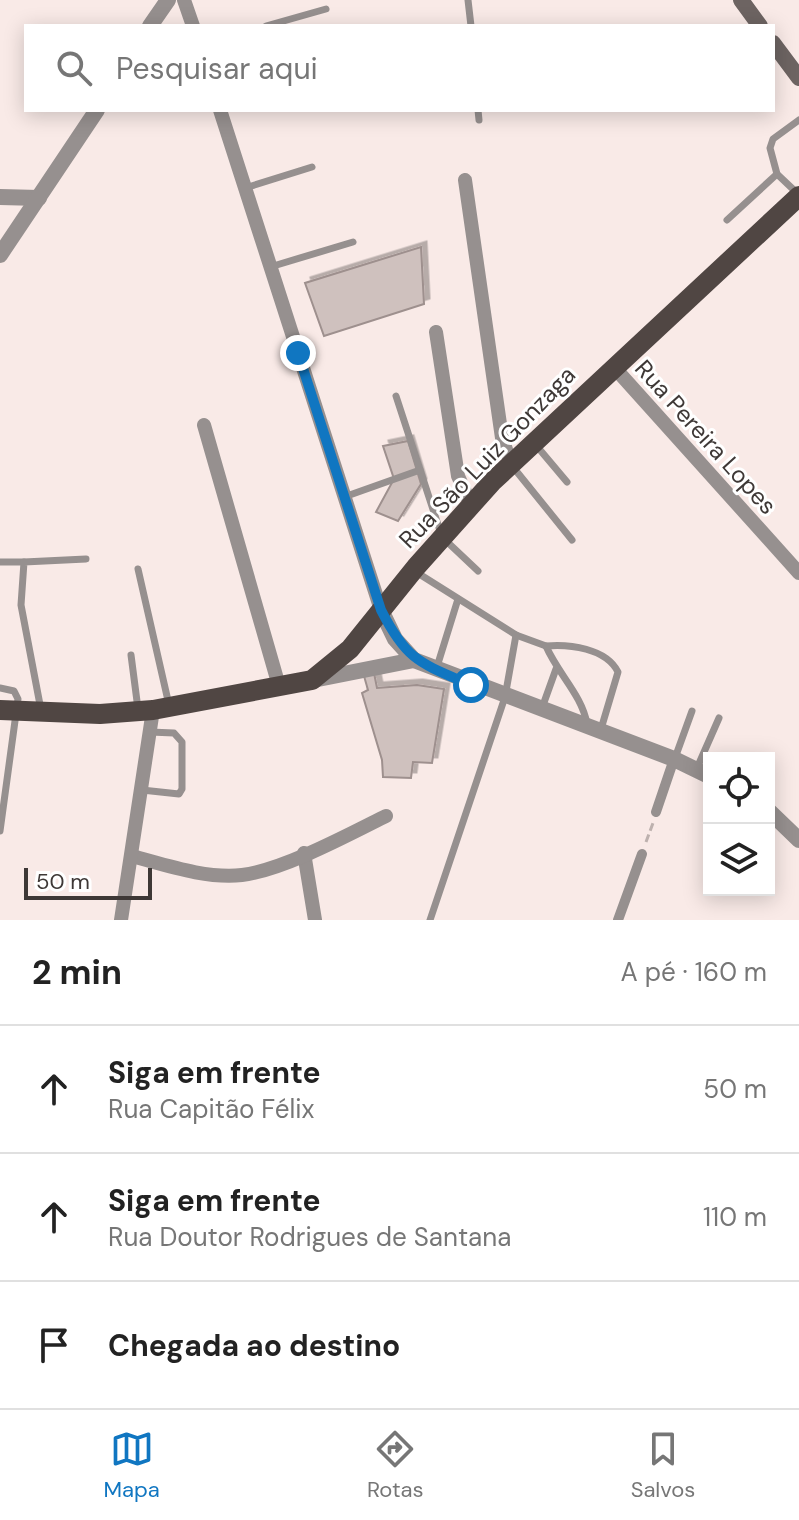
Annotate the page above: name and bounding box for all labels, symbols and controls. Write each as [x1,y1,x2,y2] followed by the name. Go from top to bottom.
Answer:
[24,24,775,112] search box
[52,46,96,90] icon: search
[116,49,318,88] text: Pesquisar aqui
[280,335,316,371] route end
[628,353,784,521] street label: Rua Pereira Lopes
[392,359,582,555] street label: Rua São Luiz Gonzaga
[453,667,489,703] route start
[703,752,775,896] map controls
[703,752,775,824] button: locate
[703,824,775,896] button: layers
[24,864,152,900] scale bar
[36,867,90,896] text: 50 m
[32,950,122,995] text: 2 min
[620,955,767,989] text: A pé · 160 m
[108,1053,321,1092] text: Siga em frente
[32,1067,76,1111] icon: ahead
[703,1072,767,1106] text: 50 m
[108,1092,314,1126] text: Rua Capitão Félix
[108,1181,321,1220] text: Siga em frente
[32,1195,76,1239] icon: ahead
[703,1200,767,1234] text: 110 m
[108,1220,511,1254] text: Rua Doutor Rodrigues de Santana
[32,1323,76,1367] icon: arrive
[108,1326,400,1365] text: Chegada ao destino
[104,1427,160,1504] tab: Mapa
[367,1427,424,1504] tab: Rotas
[631,1427,695,1504] tab: Salvos

